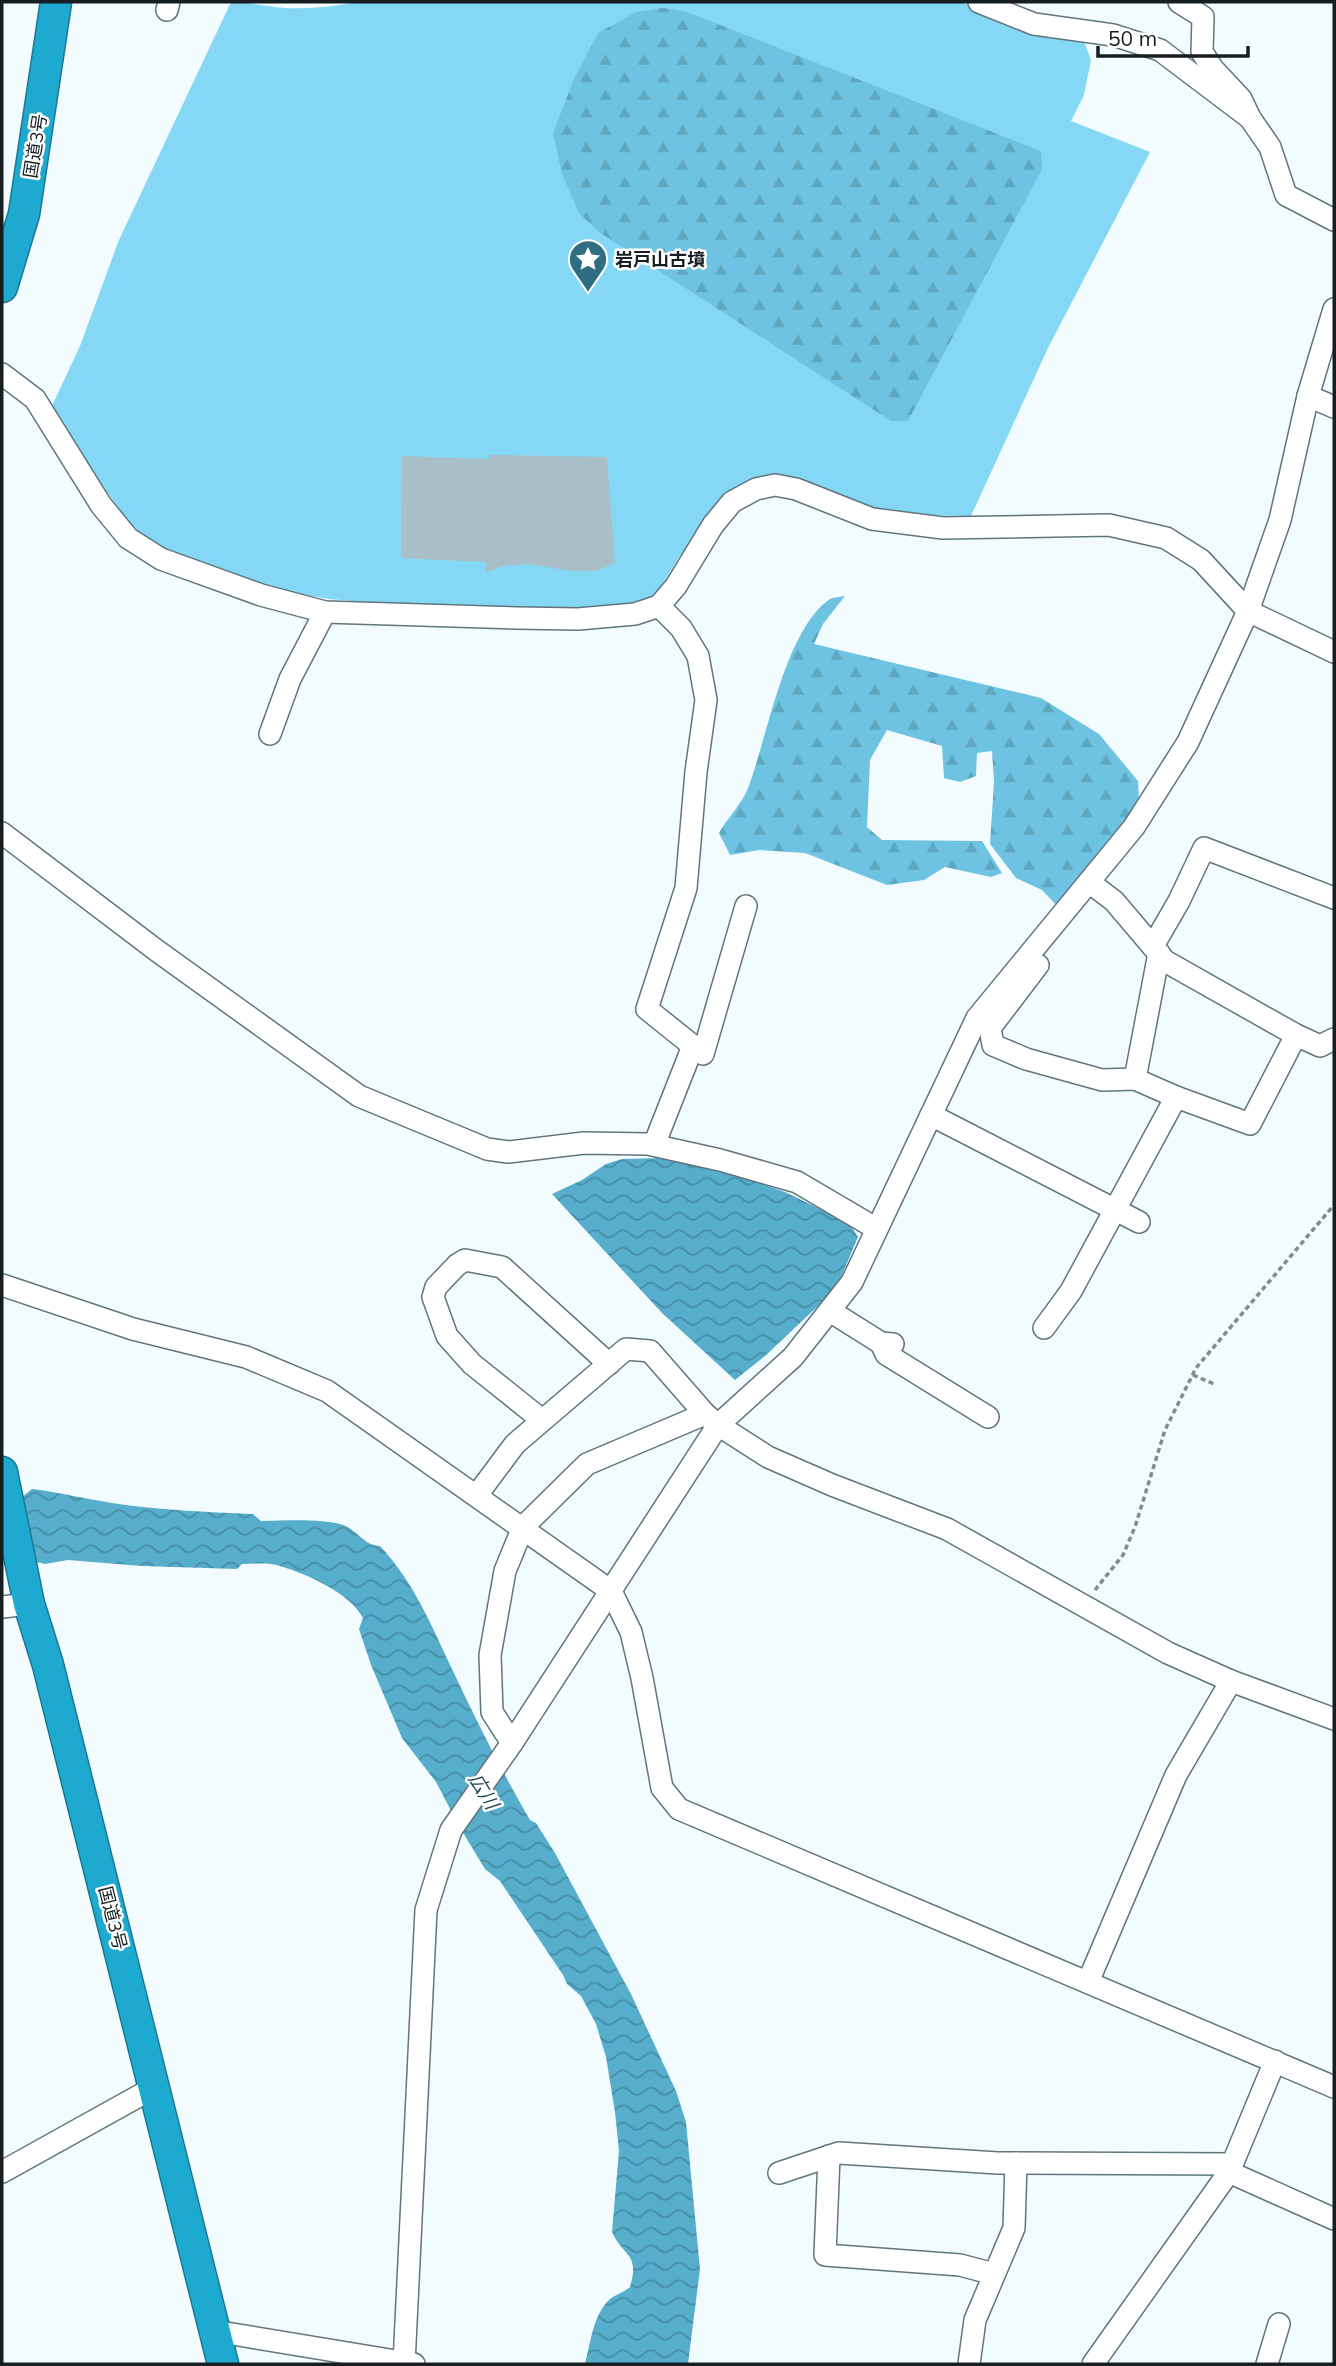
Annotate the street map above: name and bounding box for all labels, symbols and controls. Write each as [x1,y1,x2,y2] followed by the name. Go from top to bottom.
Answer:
[1098,14,1248,58] scale bar
[1108,25,1157,51] text: 50 m
[19,112,51,180] street label: 国道3号
[567,238,609,293] place icon: 岩戸山古墳
[615,248,705,271] place label: 岩戸山古墳
[464,1769,505,1815] water label: 広川
[94,1884,132,1952] street label: 国道3号

